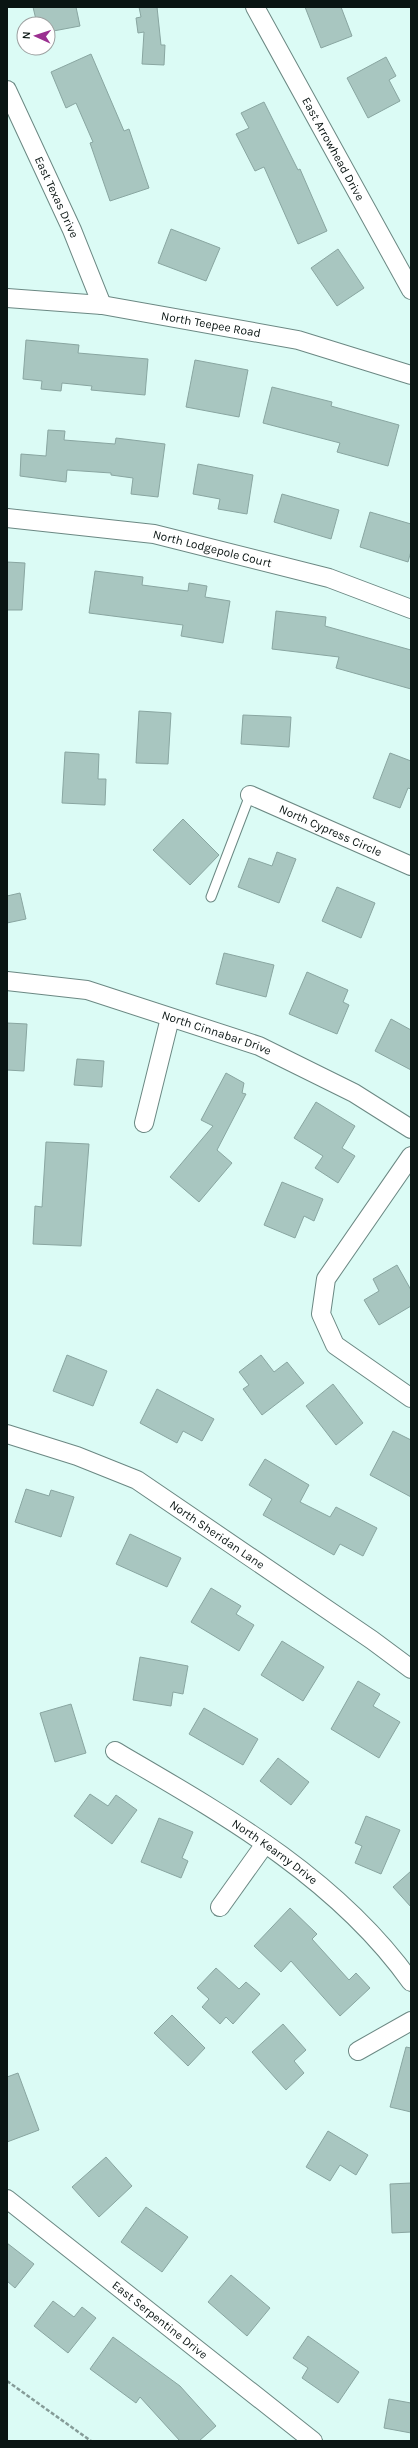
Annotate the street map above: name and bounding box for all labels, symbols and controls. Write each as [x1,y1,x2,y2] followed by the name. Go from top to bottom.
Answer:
[16,16,56,56] north arrow
[20,31,33,40] text: N
[299,95,367,203] street label: East Arrowhead Drive
[32,154,81,240] street label: East Texas Drive
[160,309,262,340] street label: North Teepee Road
[151,527,274,570] street label: North Lodgepole Court
[277,802,384,859] street label: North Cypress Circle
[160,1008,274,1058] street label: North Cinnabar Drive
[167,1497,267,1572] street label: North Sheridan Lane
[229,1816,320,1887] street label: North Kearny Drive
[109,2278,210,2362] street label: East Serpentine Drive

